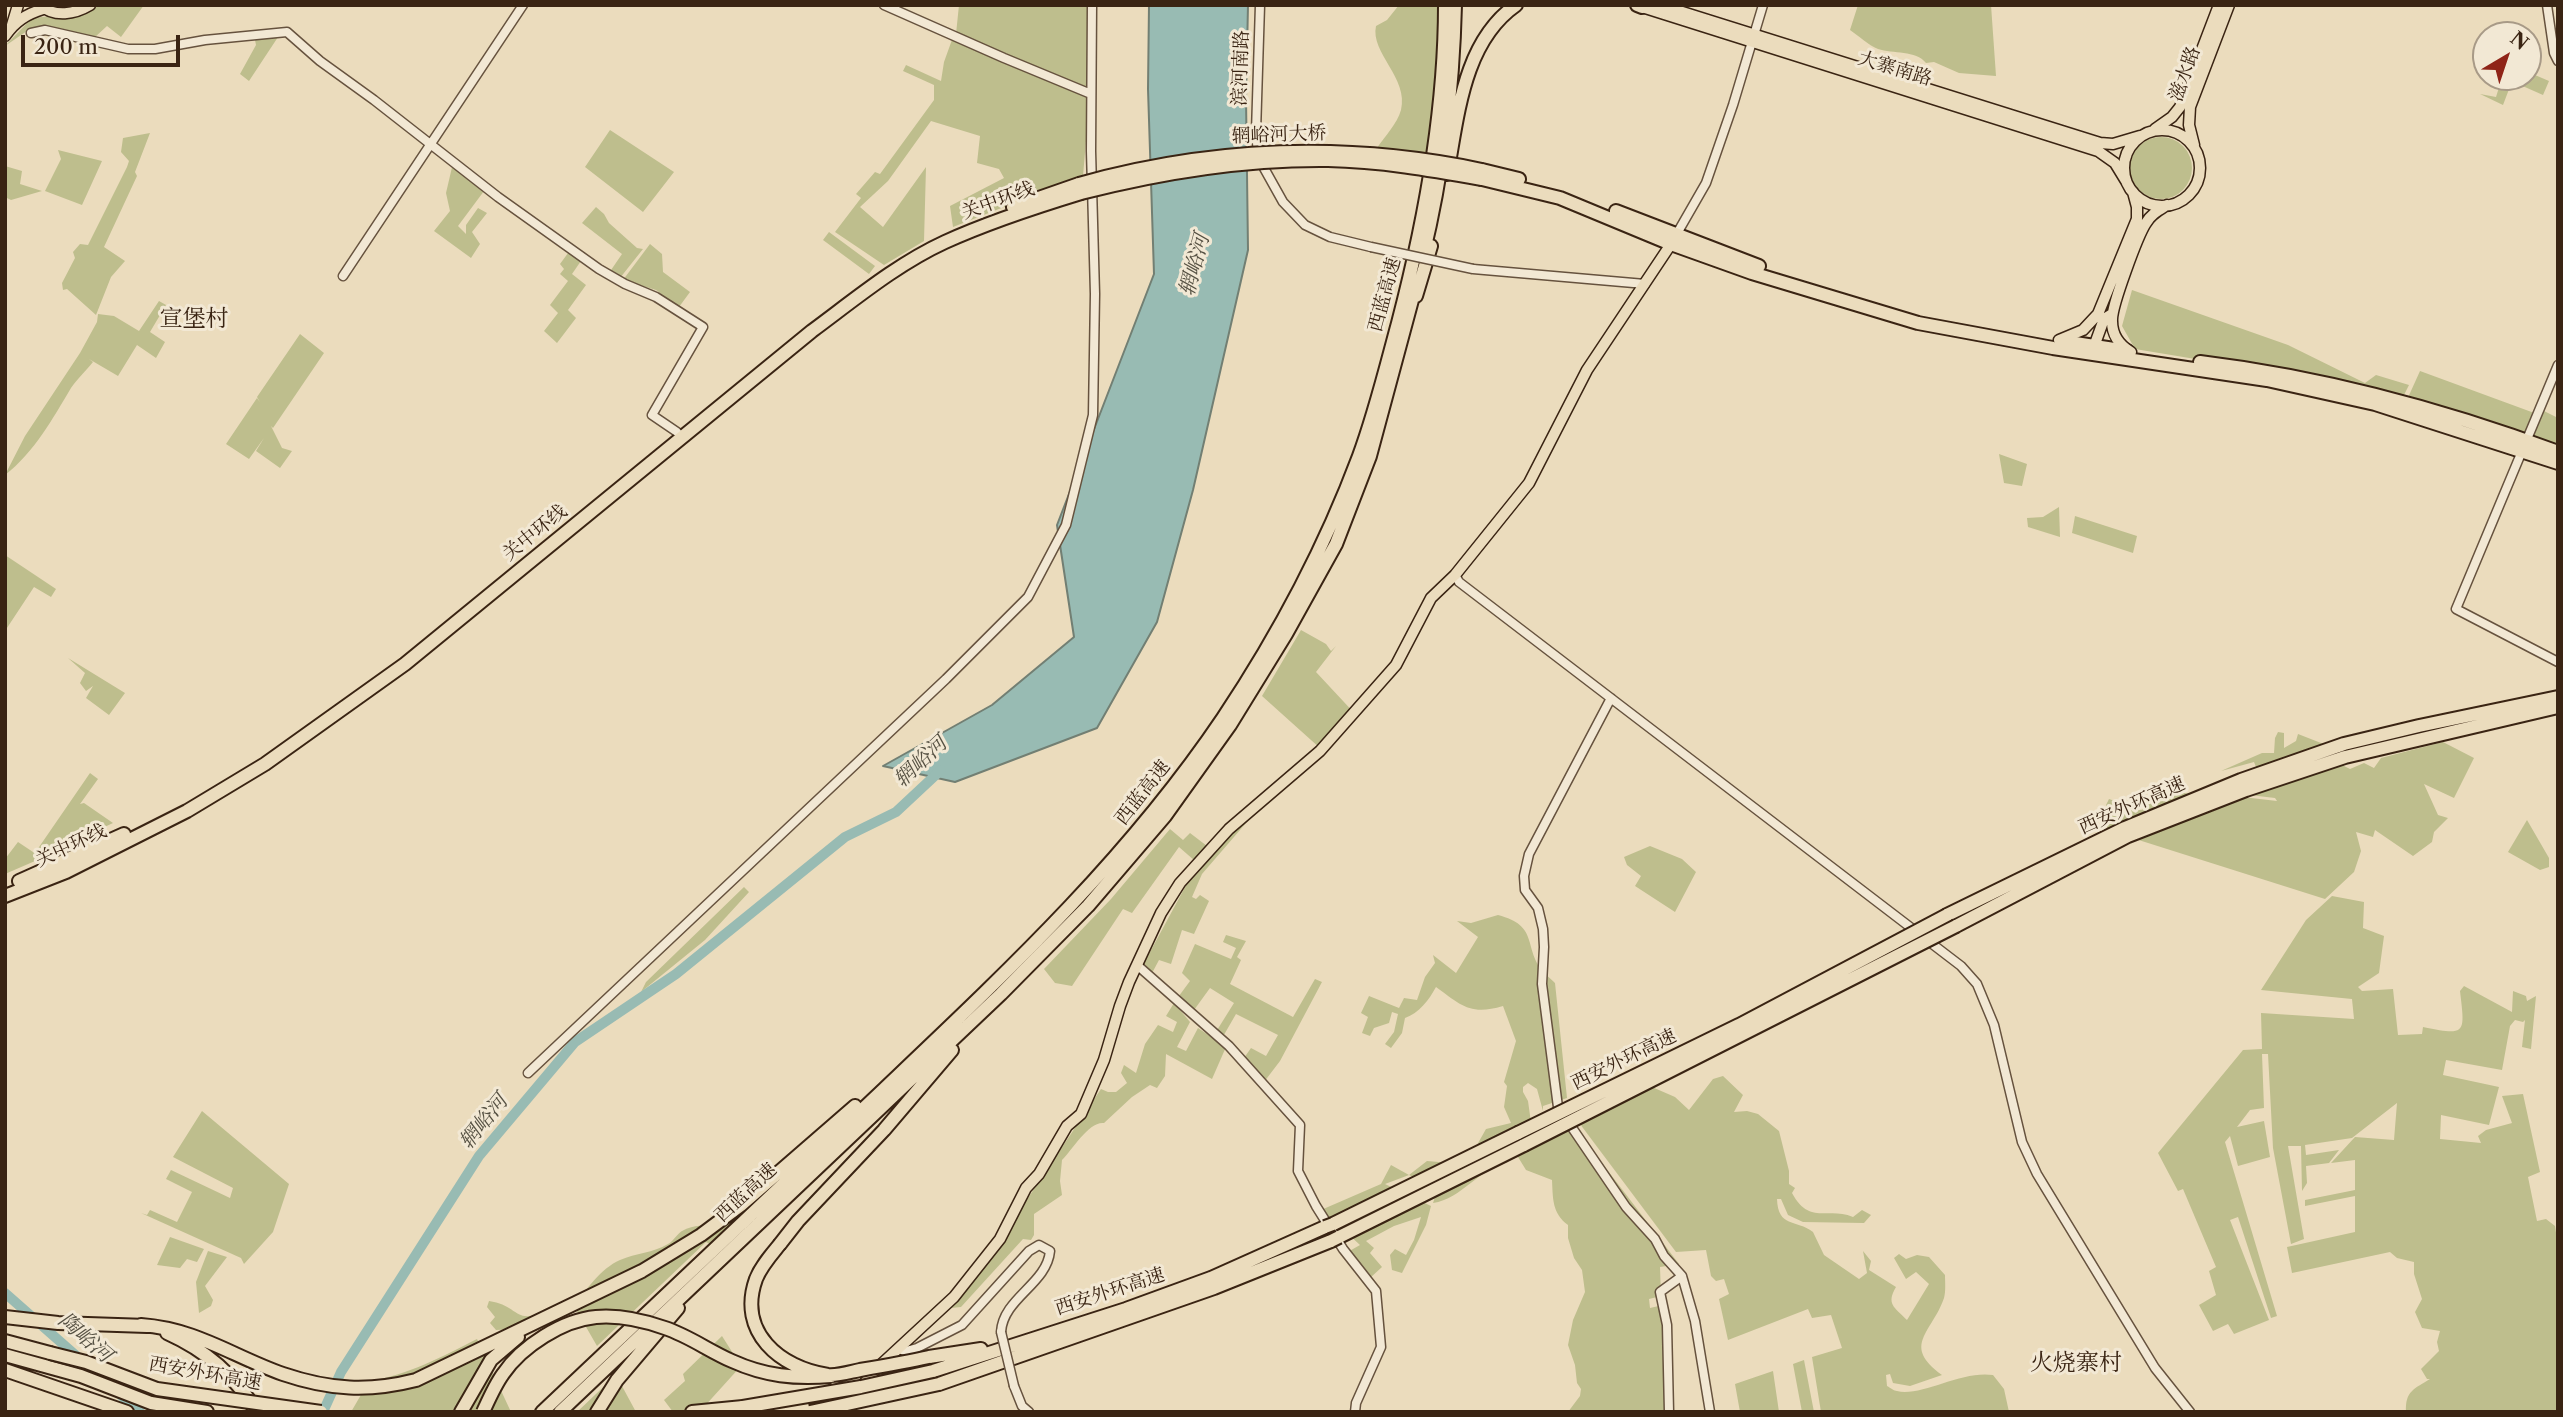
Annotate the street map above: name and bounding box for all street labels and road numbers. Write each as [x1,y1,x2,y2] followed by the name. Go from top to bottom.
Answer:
[1228,30,1254,106] street label: 滨河南路
[2165,43,2205,105] street label: 滋水路
[1855,47,1935,91] street label: 大寨南路
[1231,122,1327,148] street label: 辋峪河大桥
[958,177,1038,225] street label: 关中环线
[1364,255,1406,335] street label: 西蓝高速
[498,500,572,566] street label: 关中环线
[1111,756,1175,830] street label: 西蓝高速
[2075,772,2189,840] street label: 西安外环高速
[32,820,110,872] street label: 关中环线
[1568,1025,1680,1095] street label: 西安外环高速
[710,1159,782,1227] street label: 西蓝高速
[1052,1264,1168,1320] street label: 西安外环高速
[147,1353,263,1395] street label: 西安外环高速

